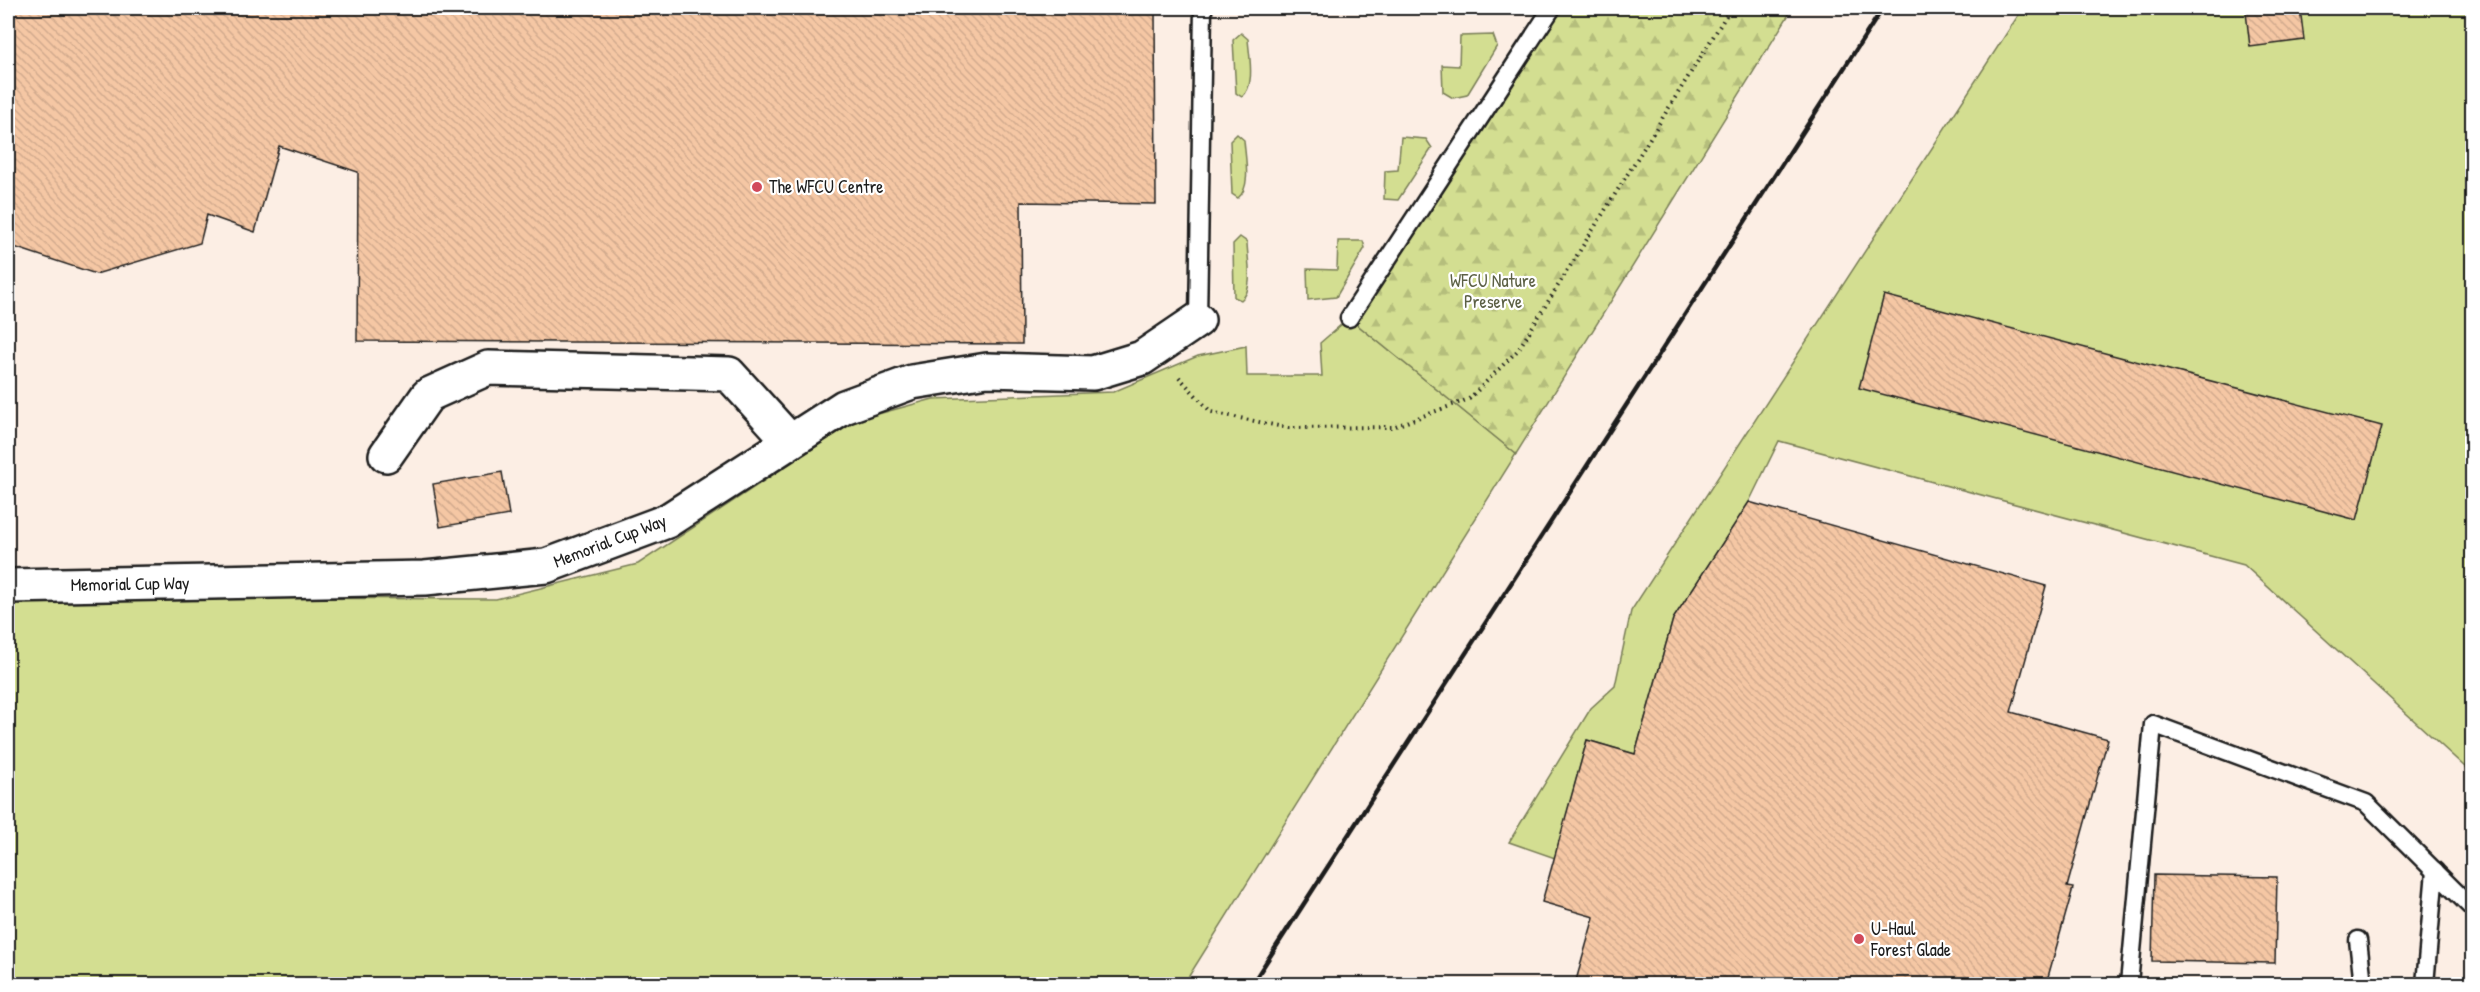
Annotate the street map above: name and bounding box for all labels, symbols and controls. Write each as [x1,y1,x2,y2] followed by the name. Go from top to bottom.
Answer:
[769,174,883,199] place label: The WFCU Centre
[750,180,764,194] marker: The WFCU Centre
[1450,268,1536,314] park label: WFCU Nature Preserve
[550,507,670,574] street label: Memorial Cup Way
[70,570,190,597] street label: Memorial Cup Way
[1870,916,1951,962] place label: U-Haul Forest Glade
[1852,932,1866,946] marker: U-Haul Forest Glade

